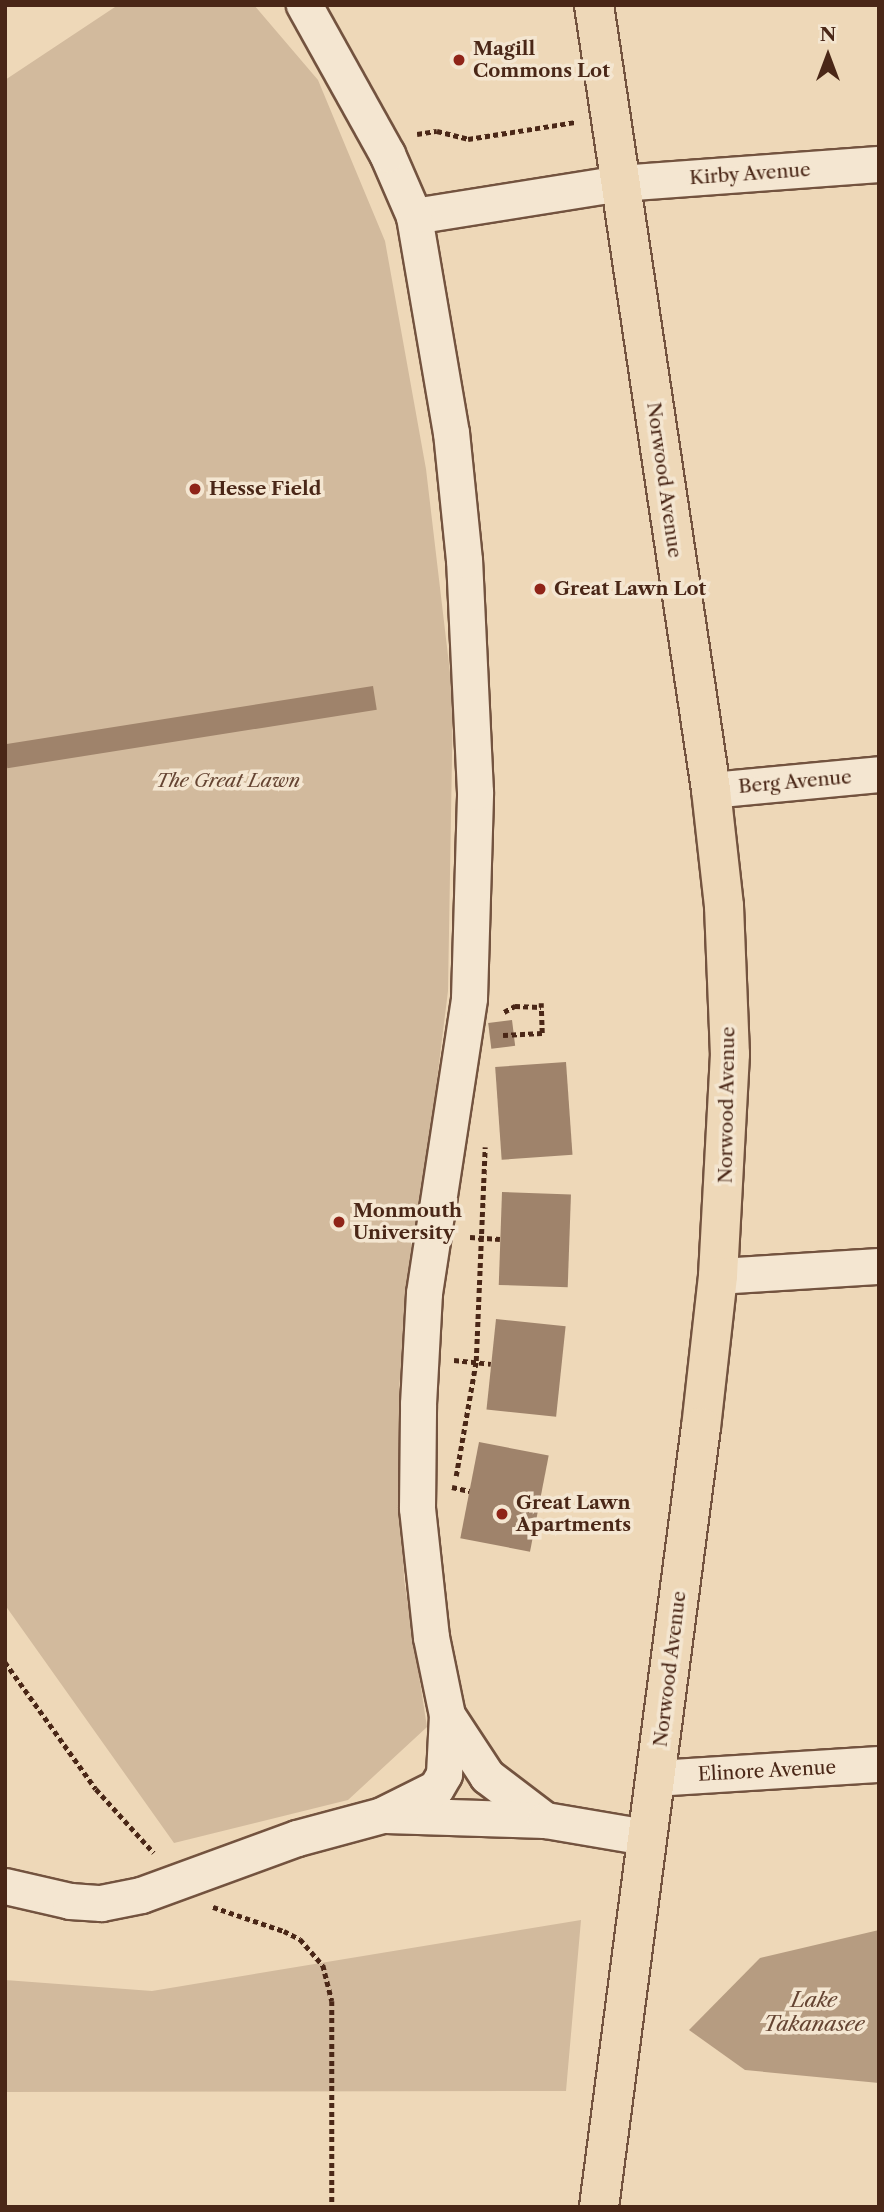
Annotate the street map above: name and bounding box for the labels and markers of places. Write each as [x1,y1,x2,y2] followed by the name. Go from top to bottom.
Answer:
[473,38,610,82] place label: Magill Commons Lot
[451,52,467,68] marker: Magill Commons Lot
[209,478,321,500] place label: Hesse Field
[187,481,203,497] marker: Hesse Field
[554,578,706,600] place label: Great Lawn Lot
[532,581,548,597] marker: Great Lawn Lot
[353,1200,462,1244] place label: Monmouth University
[331,1214,347,1230] marker: Monmouth University
[516,1492,631,1536] place label: Great Lawn Apartments
[494,1506,510,1522] marker: Great Lawn Apartments

